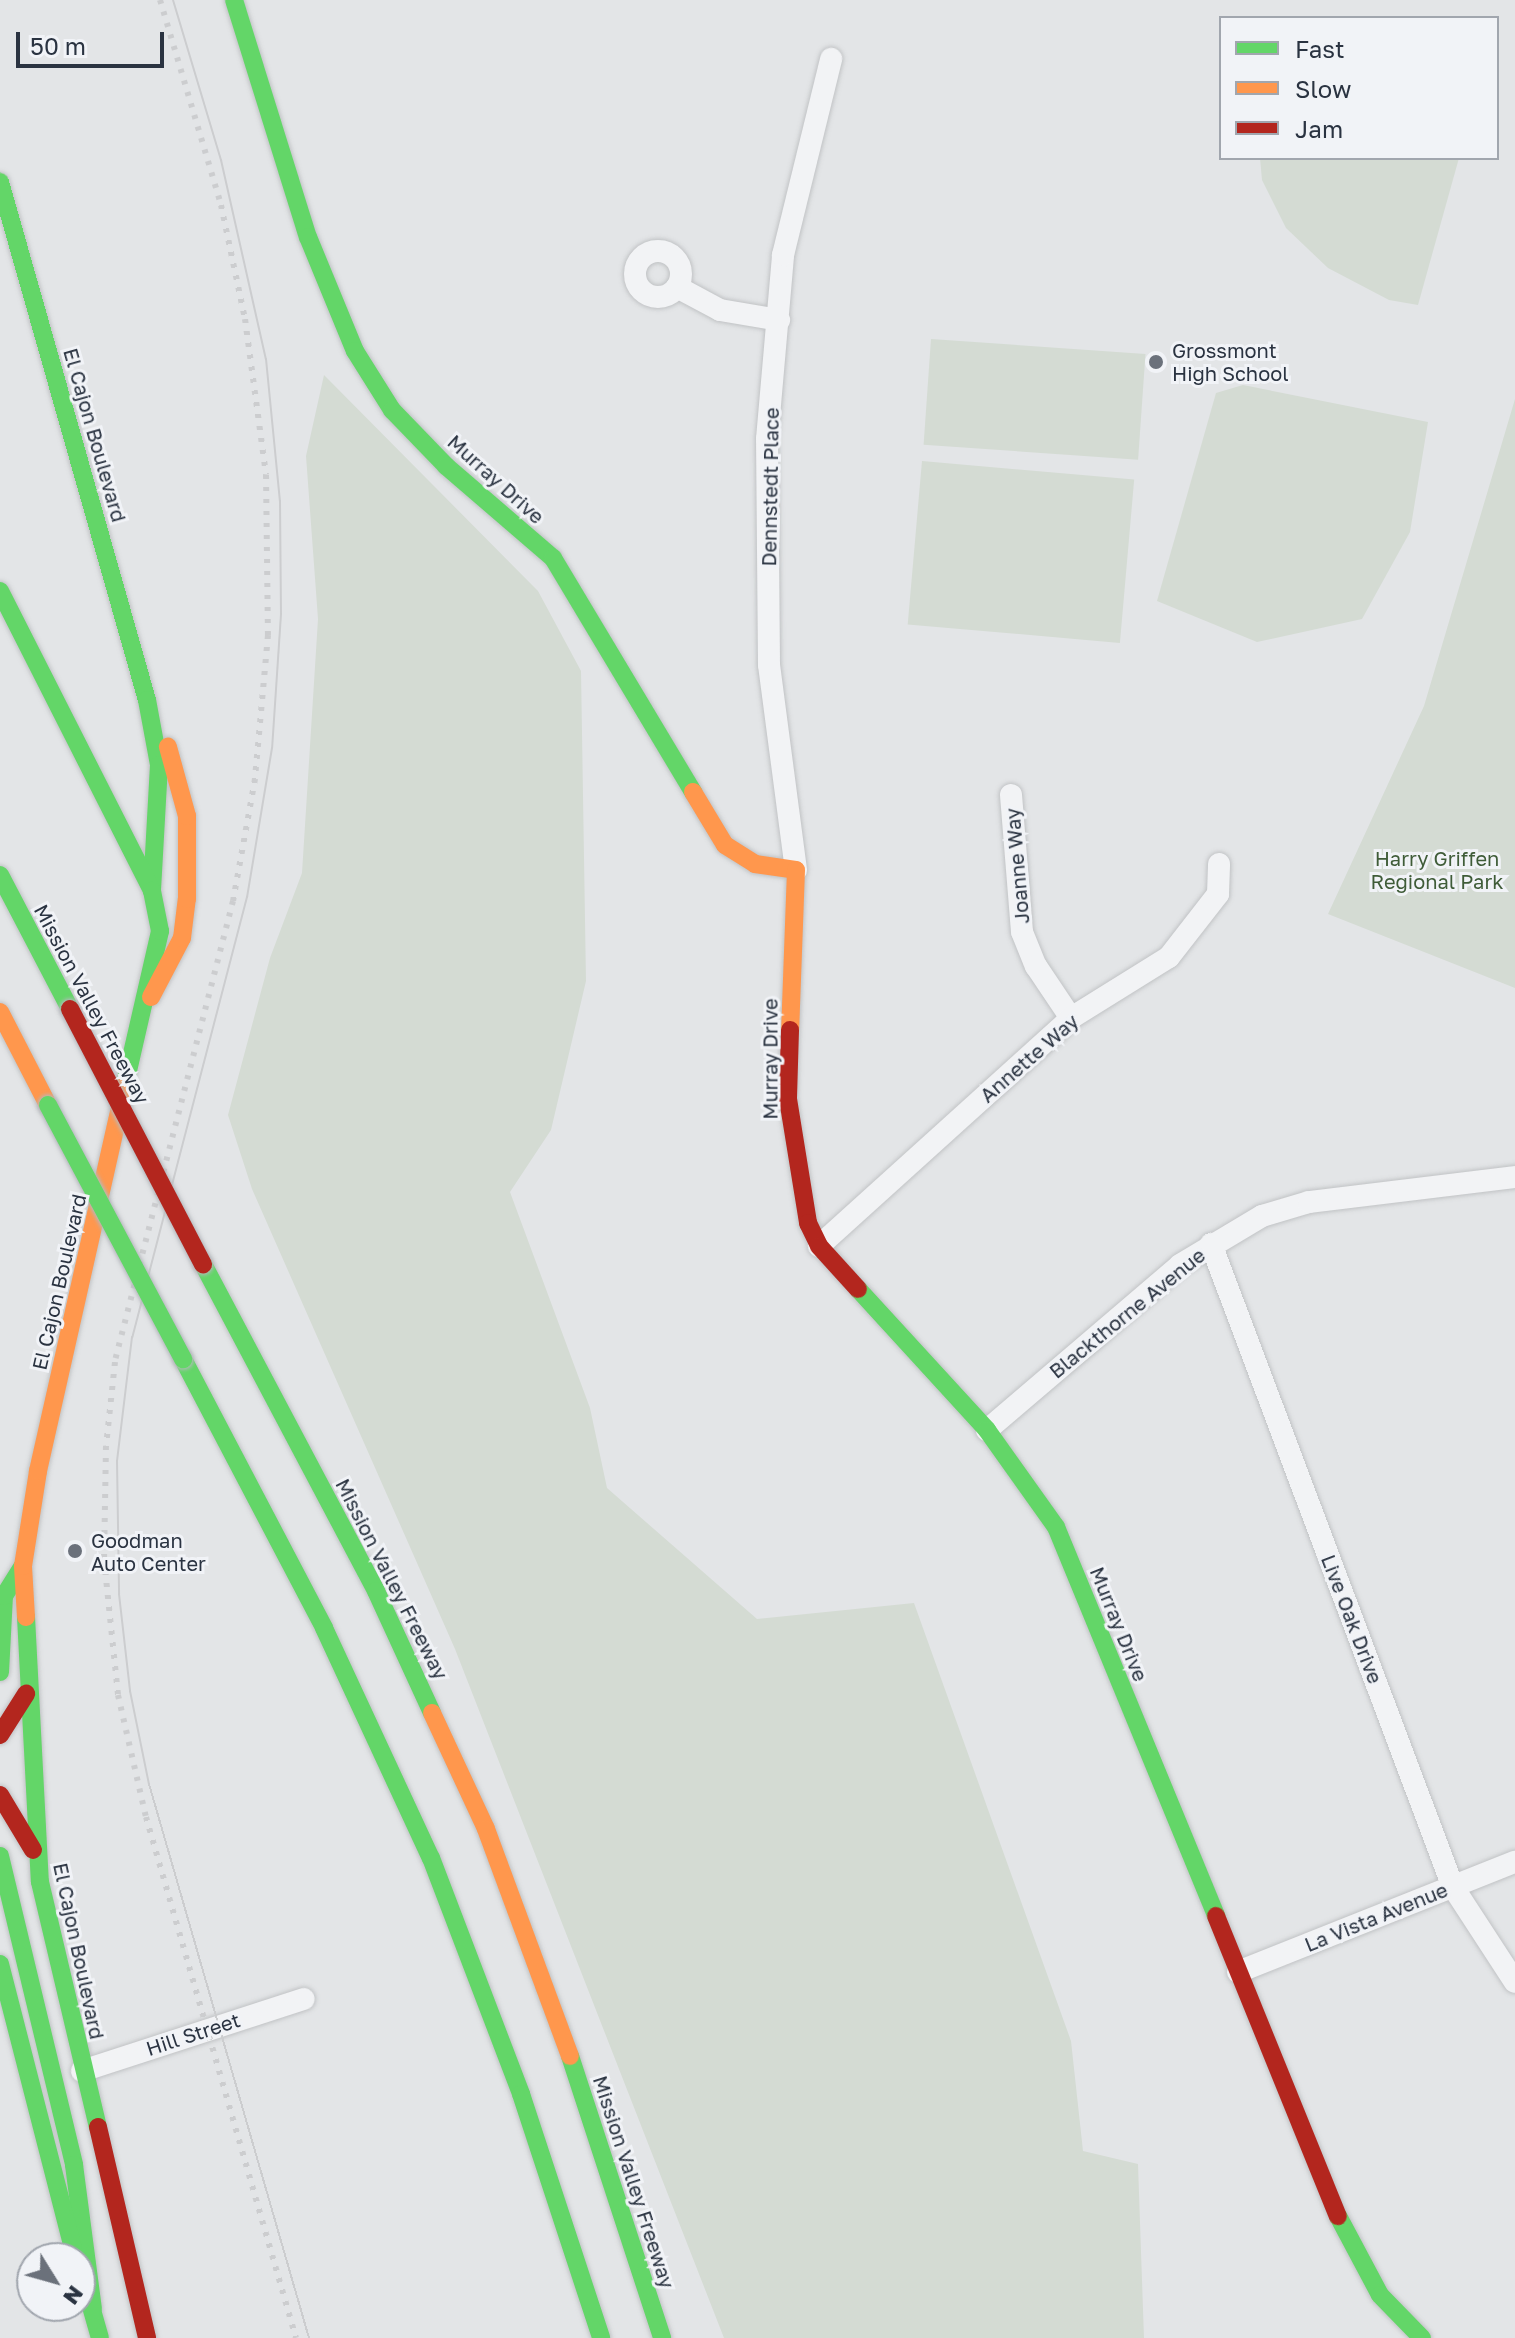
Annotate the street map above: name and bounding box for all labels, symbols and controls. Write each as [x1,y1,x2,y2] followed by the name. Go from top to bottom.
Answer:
[20,16,168,66] scale bar
[1219,16,1499,160] legend
[30,31,86,60] text: 50 m
[1295,34,1345,63] text: Fast
[1295,74,1351,103] text: Slow
[1295,114,1343,143] text: Jam
[1172,338,1289,385] place label: Grossmont High School
[59,345,131,525] street label: El Cajon Boulevard
[1147,353,1165,371] marker: Grossmont High School
[757,407,783,567] street label: Dennstedt Place
[443,429,549,529] street label: Murray Drive
[1000,807,1034,925] street label: Joanne Way
[1371,846,1503,893] park label: Harry Griffen Regional Park
[29,900,155,1108] street label: Mission Valley Freeway
[758,998,782,1120] street label: Murray Drive
[975,1009,1083,1107] street label: Annette Way
[27,1192,91,1372] street label: El Cajon Boulevard
[1044,1243,1210,1383] street label: Blackthorne Avenue
[331,1475,453,1683] street label: Mission Valley Freeway
[91,1528,206,1575] place label: Goodman Auto Center
[66,1542,84,1560] marker: Goodman Auto Center
[1316,1551,1388,1687] street label: Live Oak Drive
[1085,1563,1153,1685] street label: Murray Drive
[49,1861,109,2041] street label: El Cajon Boulevard
[1301,1877,1451,1957] street label: La Vista Avenue
[143,2008,243,2060] street label: Hill Street
[588,2073,680,2291] street label: Mission Valley Freeway
[16,2242,96,2322] north arrow
[58,2281,90,2310] text: N

